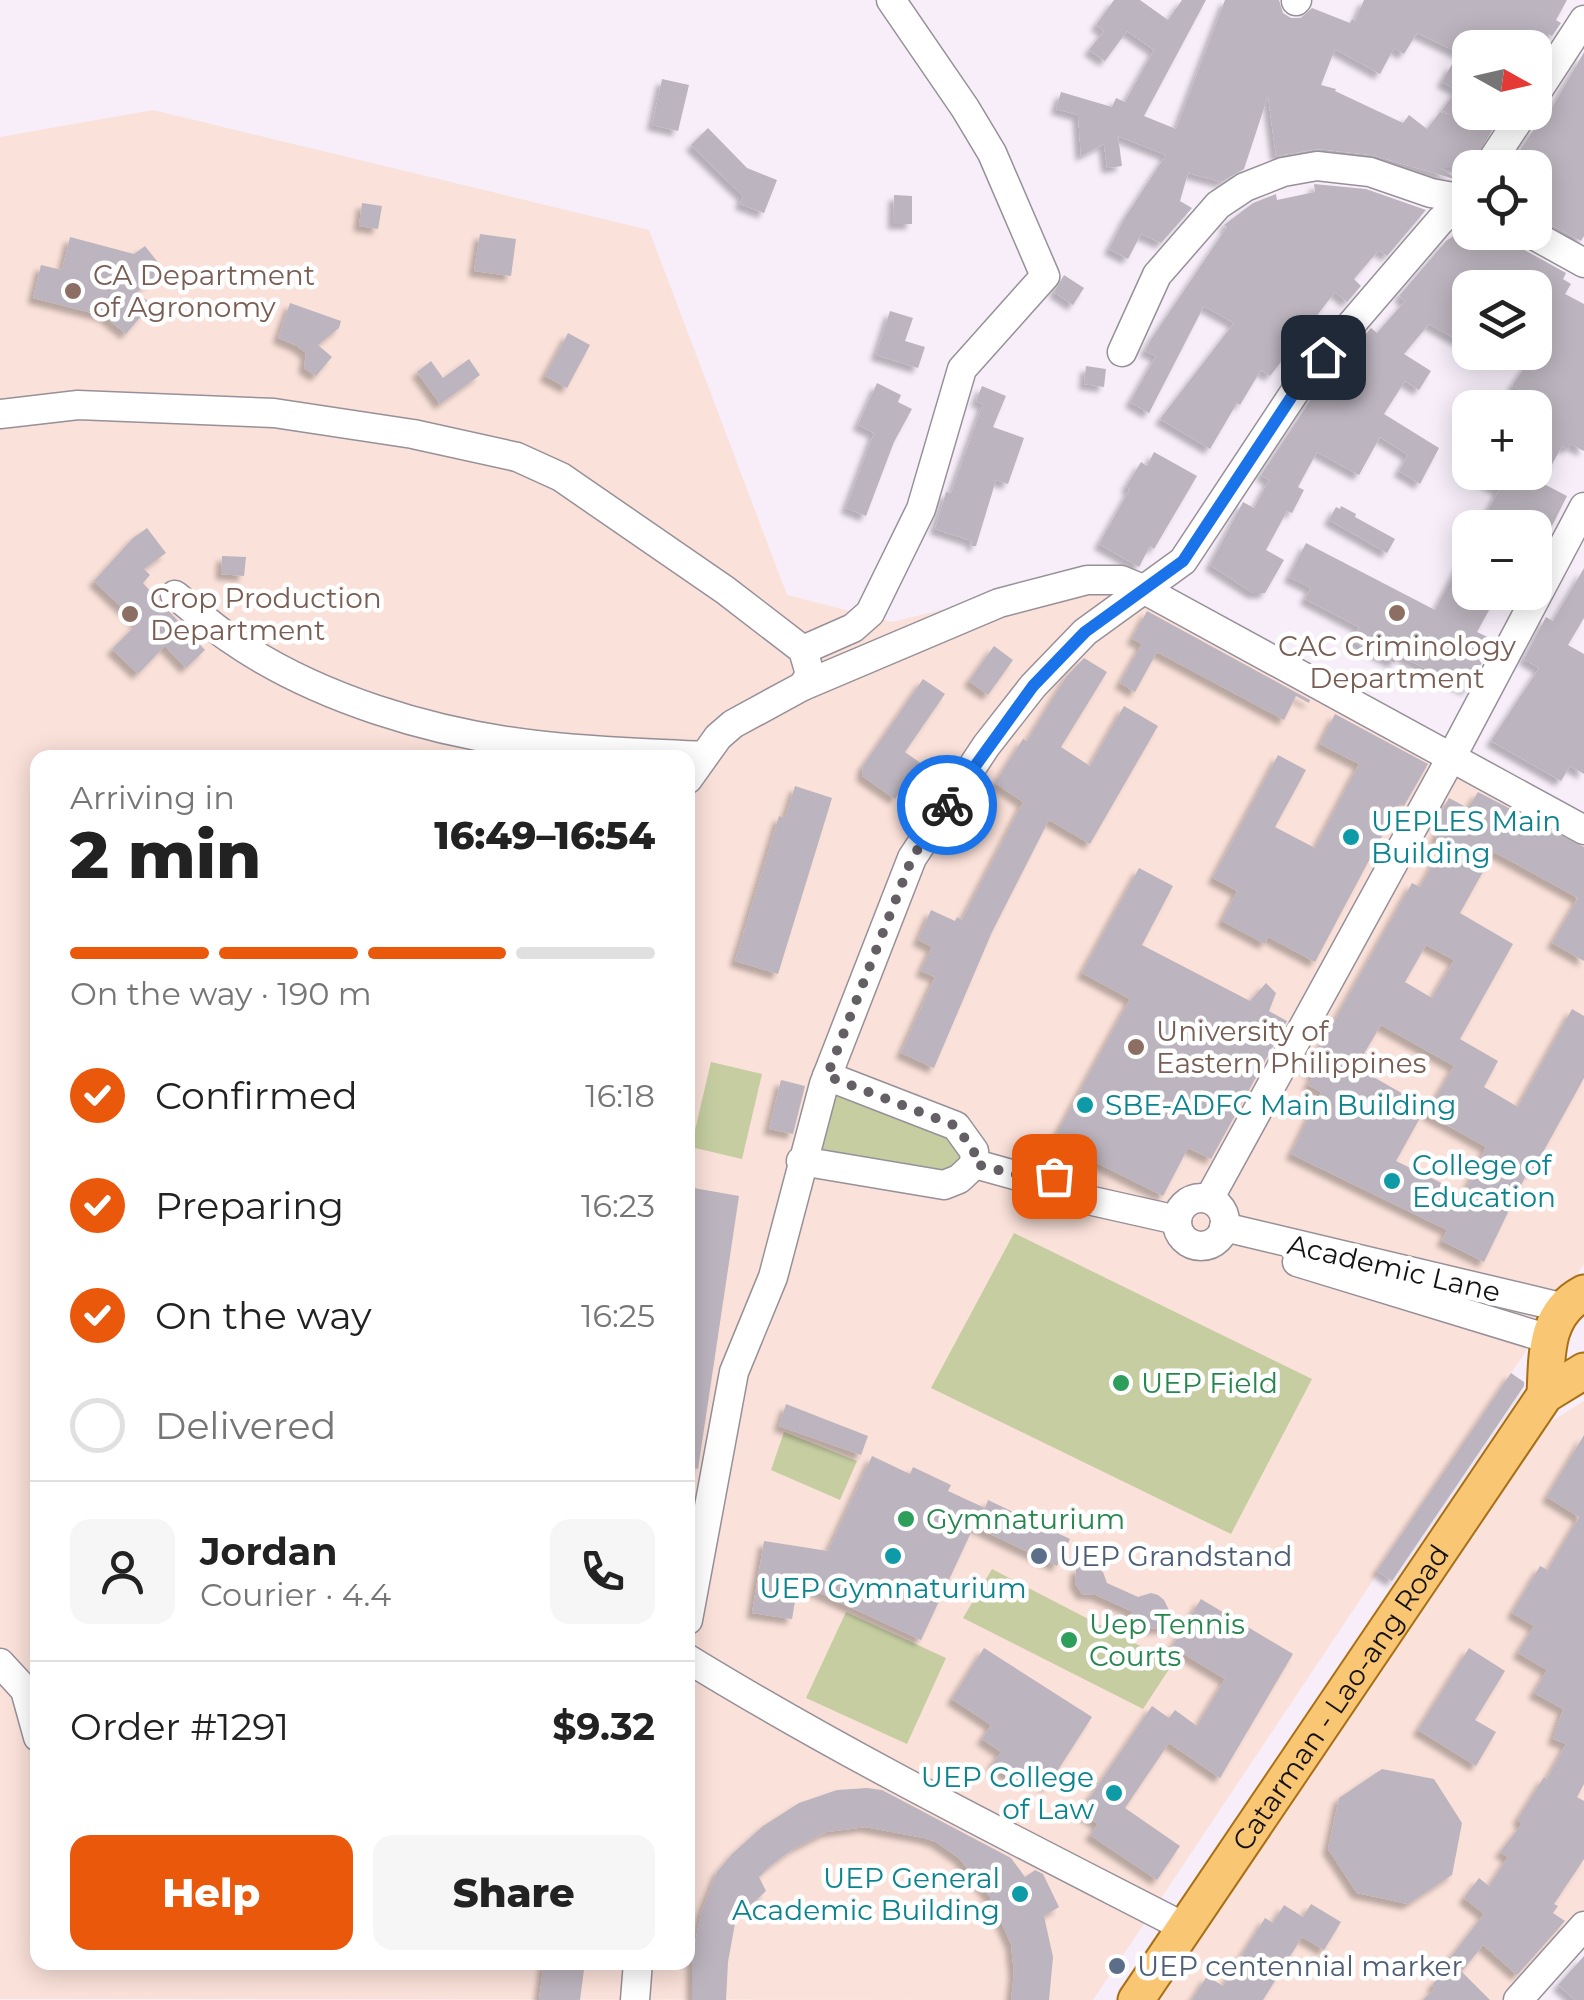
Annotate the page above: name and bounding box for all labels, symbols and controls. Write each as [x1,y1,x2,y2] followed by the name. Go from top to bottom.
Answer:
[1452,30,1552,130] north arrow
[1452,30,1552,610] map controls
[1452,150,1552,250] button: locate
[93,258,315,324] place label: CA Department of Agronomy
[1452,270,1552,370] button: layers
[62,280,84,302] marker: CA Department of Agronomy
[1281,315,1366,400] pin
[1296,330,1351,385] icon: home
[1452,390,1552,490] button: +
[1452,510,1552,610] button: −
[150,581,382,647] place label: Crop Production Department
[1386,602,1408,624] marker: CAC Criminology Department
[119,603,141,625] marker: Crop Production Department
[1278,629,1517,695] place label: CAC Criminology Department
[897,755,997,855] courier
[70,778,235,817] text: Arriving in
[920,778,975,833] icon: bike
[1371,804,1561,870] place label: UEPLES Main Building
[434,812,655,859] text: 16:49–16:54
[70,815,261,894] text: 2 min
[1340,826,1362,848] marker: UEPLES Main Building
[70,974,372,1013] text: On the way · 190 m
[1156,1014,1426,1080] place label: University of Eastern Philippines
[1125,1036,1147,1058] marker: University of Eastern Philippines
[70,1068,125,1123] icon: check
[155,1072,358,1119] text: Confirmed
[585,1076,655,1115] text: 16:18
[1105,1088,1456,1122] place label: SBE-ADFC Main Building
[1074,1094,1096,1116] marker: SBE-ADFC Main Building
[1012,1134,1097,1219] pin
[1412,1148,1556,1214] place label: College of Education
[1027,1149,1082,1204] icon: bag
[1381,1170,1403,1192] marker: College of Education
[70,1178,125,1233] icon: check
[155,1182,344,1229] text: Preparing
[581,1186,655,1225] text: 16:23
[1284,1227,1504,1309] street label: Academic Lane
[70,1288,125,1343] icon: check
[155,1292,372,1339] text: On the way
[581,1296,655,1335] text: 16:25
[1141,1366,1278,1400] place label: UEP Field
[1110,1372,1132,1394] marker: UEP Field
[155,1402,336,1449] text: Delivered
[926,1502,1125,1536] place label: Gymnaturium
[895,1508,917,1530] marker: Gymnaturium
[70,1519,175,1624] button: person
[550,1519,655,1624] button: phone
[200,1528,338,1575] text: Jordan
[1225,1538,1456,1857] street label: Catarman - Lao-ang Road
[1059,1539,1292,1573] place label: UEP Grandstand
[882,1545,904,1567] marker: UEP Gymnaturium
[1028,1545,1050,1567] marker: UEP Grandstand
[759,1571,1027,1605] place label: UEP Gymnaturium
[200,1575,391,1614] text: Courier · 4.4
[1089,1607,1245,1673] place label: Uep Tennis Courts
[1058,1629,1080,1651] marker: Uep Tennis Courts
[70,1703,289,1750] text: Order #1291
[552,1703,655,1750] text: $9.32
[921,1760,1094,1826] place label: UEP College of Law
[1103,1782,1125,1804] marker: UEP College of Law
[70,1835,353,1950] button: Help
[373,1835,655,1950] button: Share
[732,1861,1000,1927] place label: UEP General Academic Building
[1009,1883,1031,1905] marker: UEP General Academic Building
[1137,1949,1463,1983] place label: UEP centennial marker
[1106,1955,1128,1977] marker: UEP centennial marker

